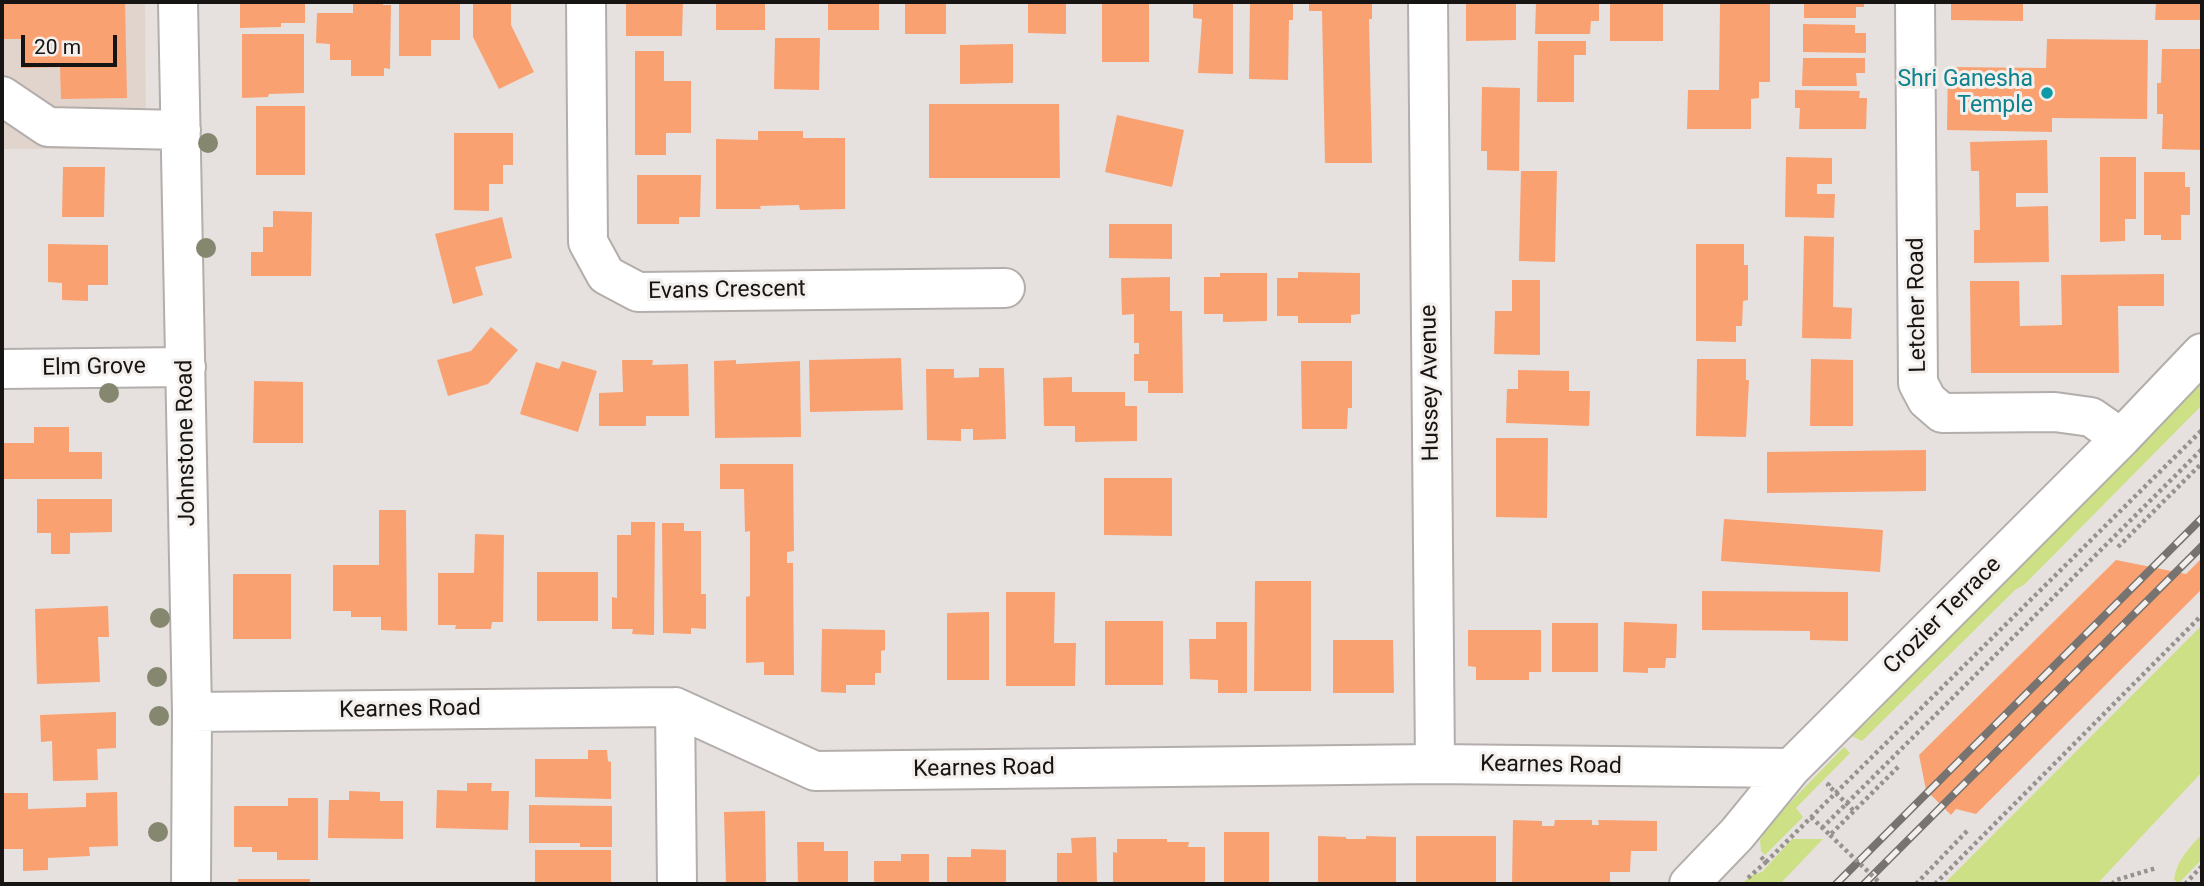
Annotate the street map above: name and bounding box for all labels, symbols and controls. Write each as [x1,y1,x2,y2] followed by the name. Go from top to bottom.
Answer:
[24,21,121,65] scale bar
[34,35,81,59] text: 20 m
[1897,66,2033,120] place label: Shri Ganesha Temple
[2039,85,2055,101] marker: Shri Ganesha Temple
[1903,237,1933,373] street label: Letcher Road
[648,276,806,306] street label: Evans Crescent
[1416,304,1446,462] street label: Hussey Avenue
[42,353,146,383] street label: Elm Grove
[172,359,202,527] street label: Johnstone Road
[1878,551,2008,681] street label: Crozier Terrace
[339,695,481,725] street label: Kearnes Road
[1480,751,1622,781] street label: Kearnes Road
[913,754,1055,784] street label: Kearnes Road

